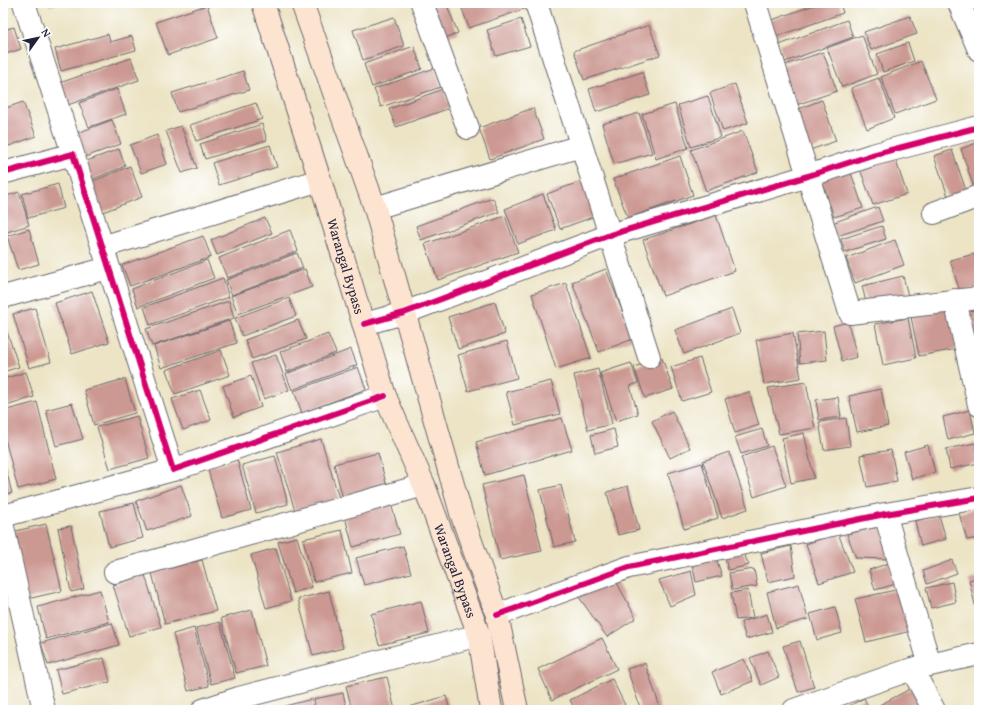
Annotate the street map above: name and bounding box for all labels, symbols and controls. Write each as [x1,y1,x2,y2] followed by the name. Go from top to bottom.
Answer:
[18,18,58,58] north arrow
[38,25,55,41] text: N
[322,216,370,317] street label: Warangal Bypass
[429,521,482,621] street label: Warangal Bypass

